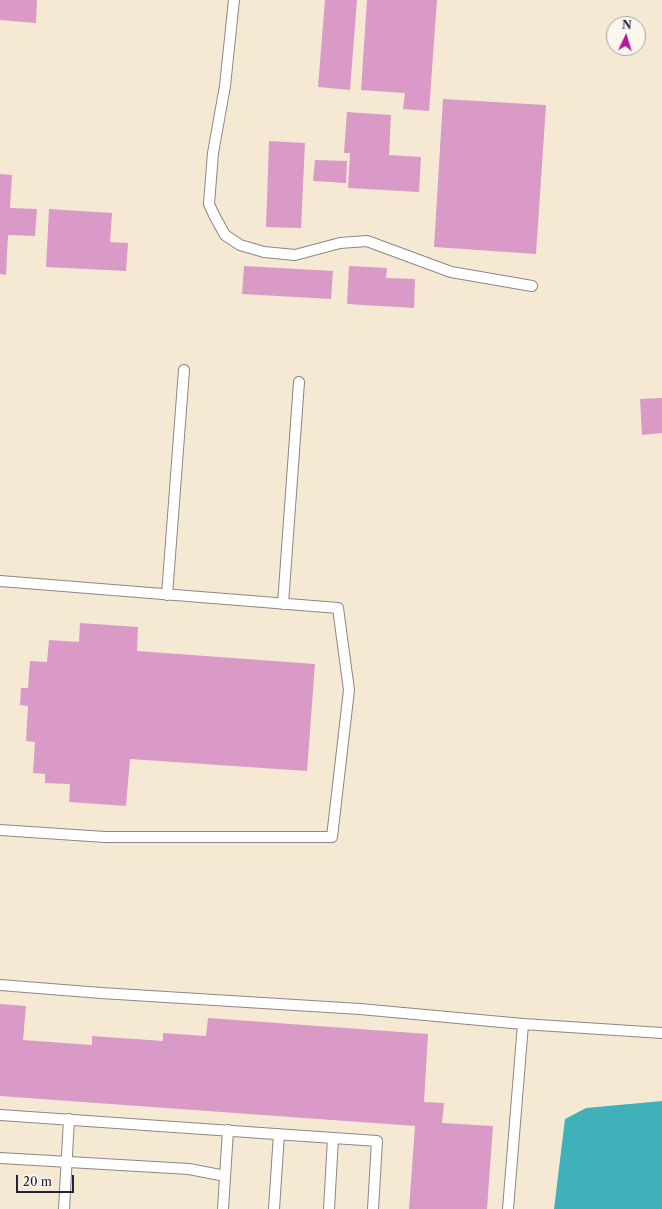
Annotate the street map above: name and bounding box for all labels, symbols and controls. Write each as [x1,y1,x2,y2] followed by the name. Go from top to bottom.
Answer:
[606,16,646,56] north arrow
[622,18,632,32] text: N
[18,1167,76,1193] scale bar
[23,1174,52,1189] text: 20 m

